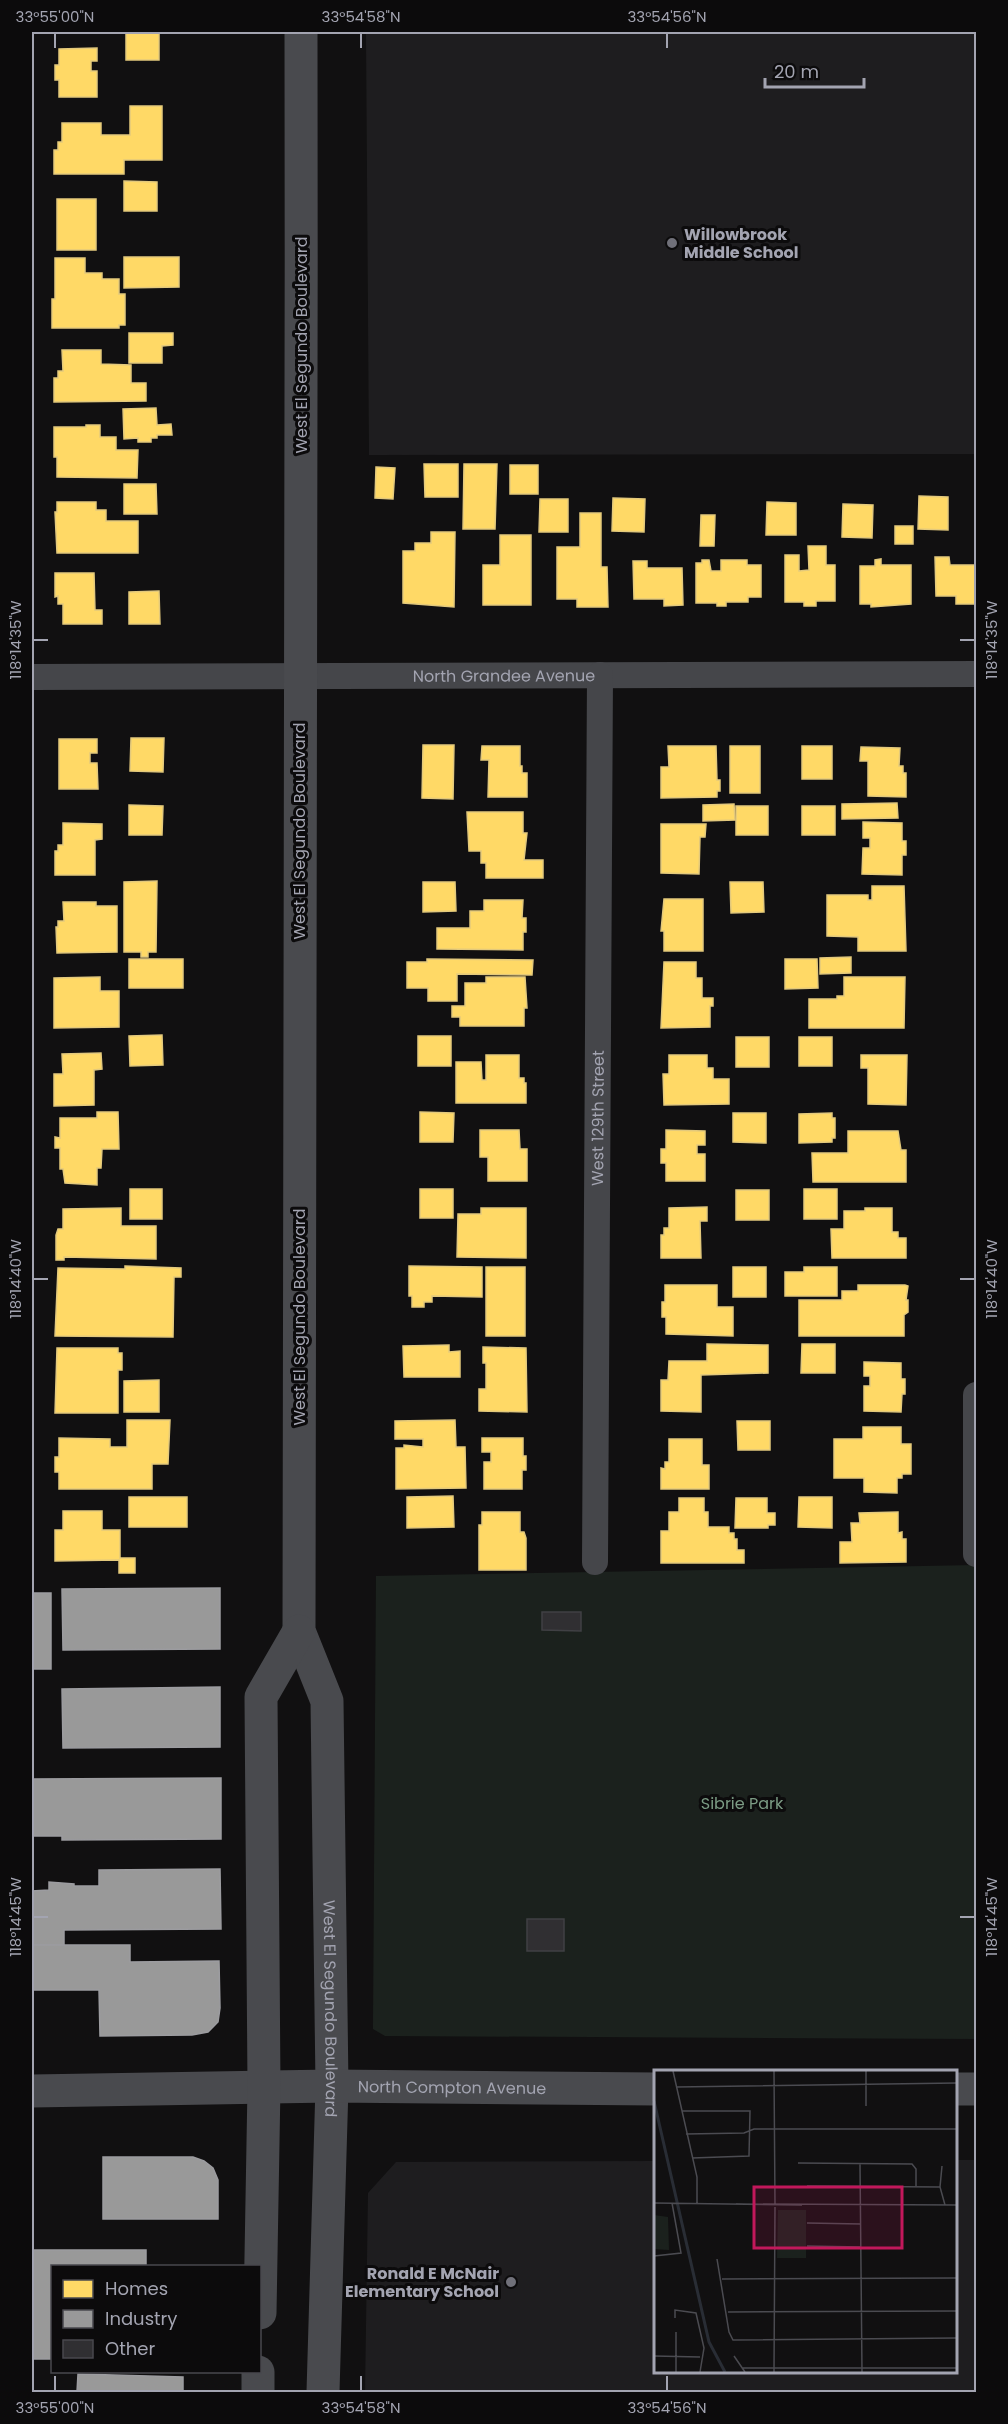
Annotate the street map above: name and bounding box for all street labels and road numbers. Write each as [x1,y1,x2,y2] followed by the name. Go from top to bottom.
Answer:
[290,236,313,454] street label: West El Segundo Boulevard
[413,664,595,687] street label: North Grandee Avenue
[288,722,311,940] street label: West El Segundo Boulevard
[586,1050,609,1186] street label: West 129th Street
[288,1208,311,1426] street label: West El Segundo Boulevard
[318,1900,344,2118] street label: West El Segundo Boulevard
[358,2075,546,2099] street label: North Compton Avenue

